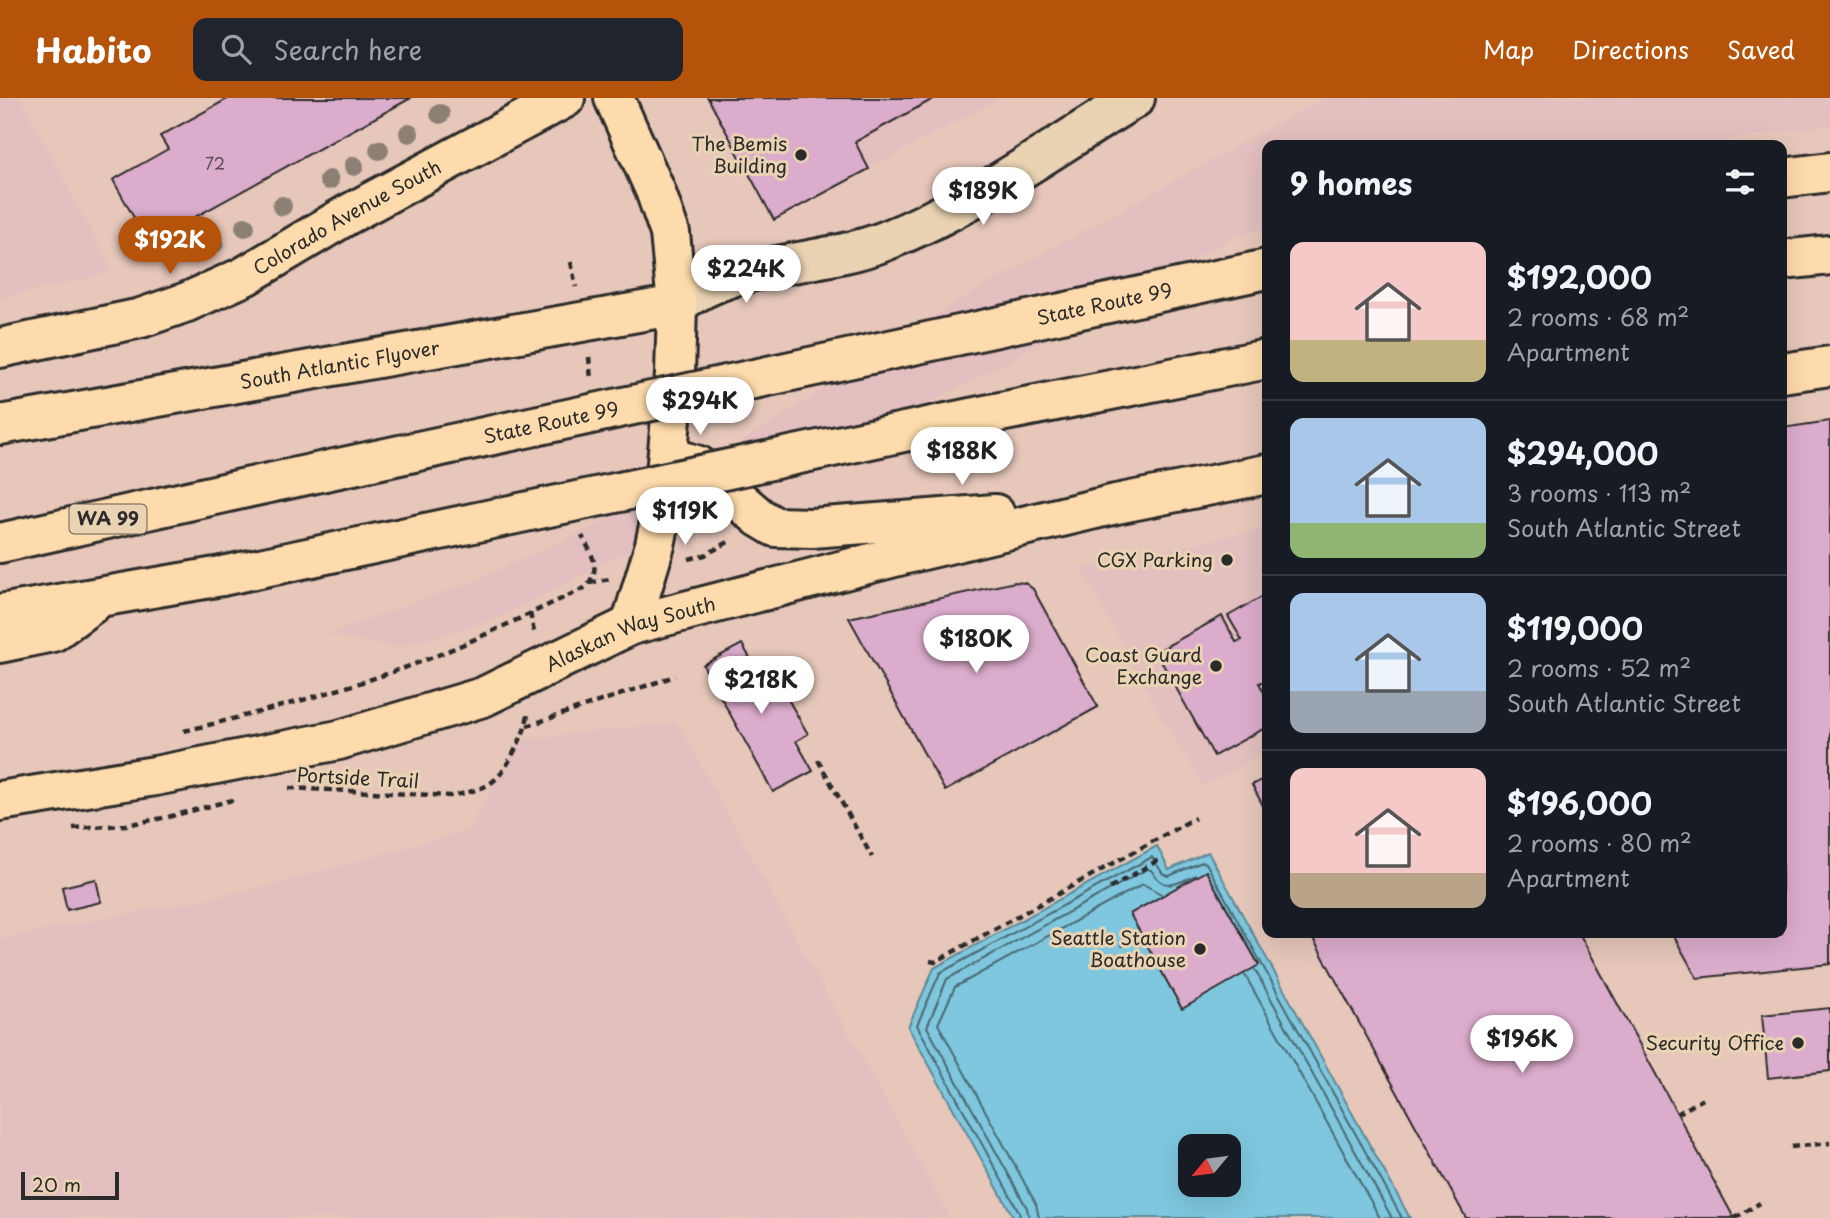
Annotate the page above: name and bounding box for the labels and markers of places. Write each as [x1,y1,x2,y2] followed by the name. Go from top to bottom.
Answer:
[692,129,787,179] place label: The Bemis Building
[793,147,809,163] marker: The Bemis Building
[934,167,1032,227] pin: $189K
[121,216,219,276] pin: $192K
[697,246,795,305] pin: $224K
[651,378,749,437] pin: $294K
[913,428,1011,487] pin: $188K
[636,488,734,547] pin: $119K
[1097,545,1213,573] place label: CGX Parking
[1219,552,1235,568] marker: CGX Parking
[927,616,1025,675] pin: $180K
[1085,640,1202,690] place label: Coast Guard Exchange
[712,656,810,716] pin: $218K
[1208,658,1224,674] marker: Coast Guard Exchange
[1050,923,1186,973] place label: Seattle Station Boathouse
[1192,941,1208,957] marker: Seattle Station Boathouse
[1473,1016,1571,1075] pin: $196K
[1646,1028,1784,1056] place label: Security Office
[1790,1035,1806,1051] marker: Security Office

